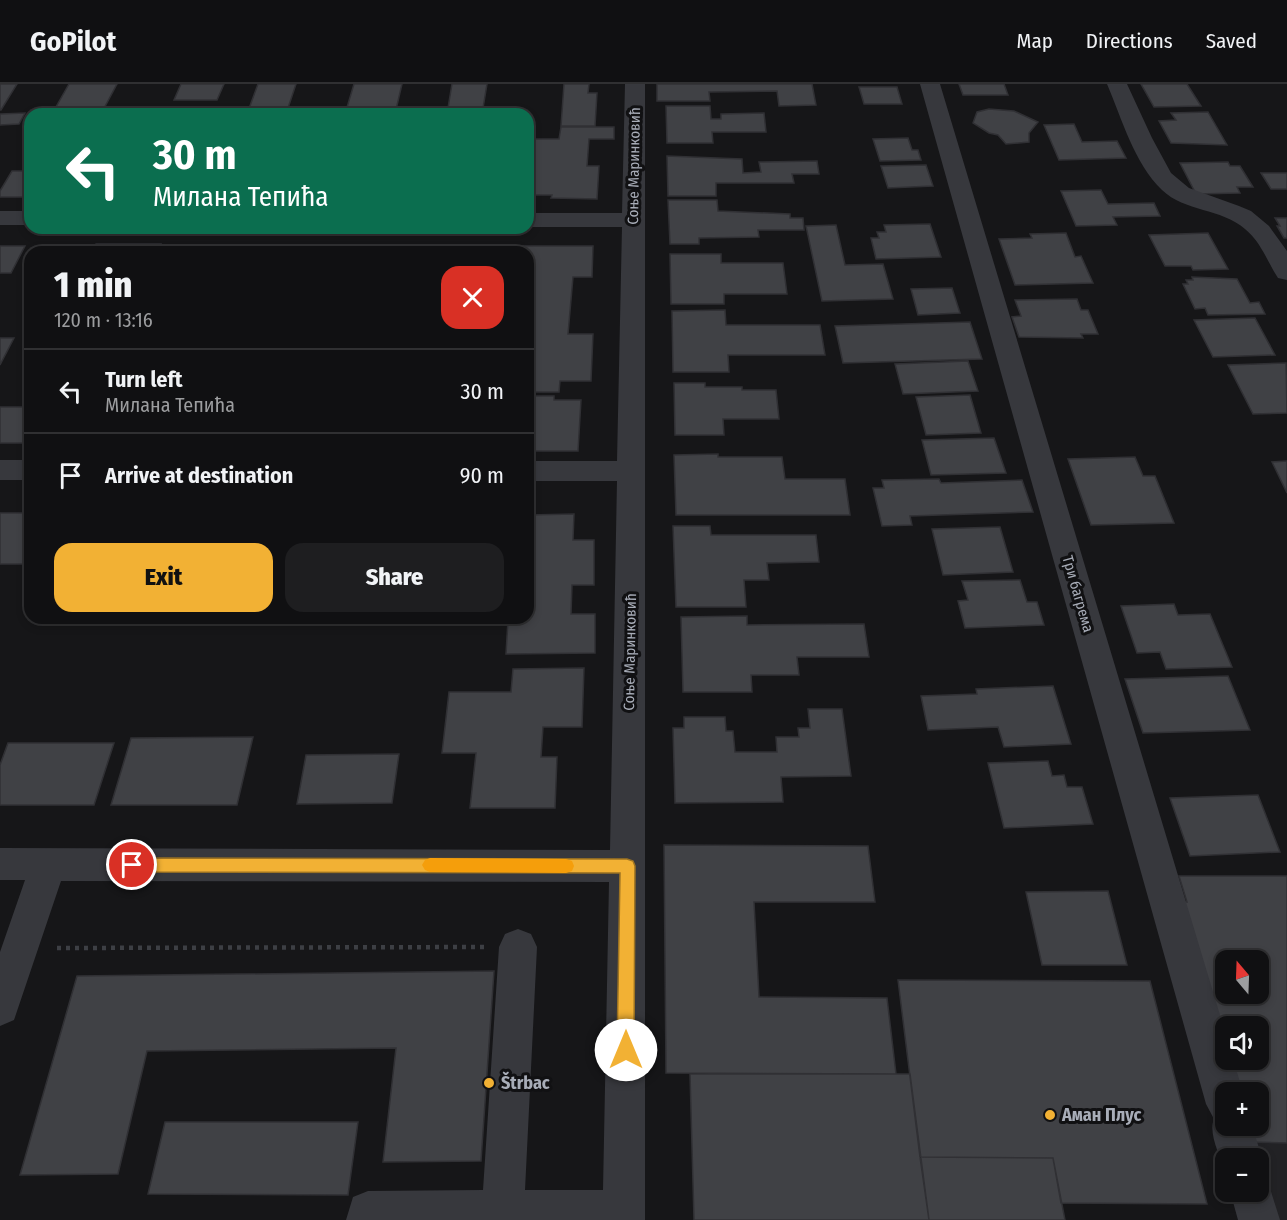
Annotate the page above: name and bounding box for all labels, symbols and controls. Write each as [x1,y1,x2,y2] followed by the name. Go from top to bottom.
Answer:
[30,25,116,58] text: GoPilot
[1016,28,1053,54] text: Map
[1086,28,1173,54] text: Directions
[1206,28,1257,54] text: Saved
[624,107,644,225] street label: Соње Маринковић
[153,130,237,180] text: 30 m
[54,132,132,210] icon: left
[153,181,329,213] text: Милана Тепића
[54,263,132,307] text: 1 min
[441,266,504,329] button: close
[54,308,153,332] text: 120 m · 13:16
[105,366,183,393] text: Turn left
[54,375,87,408] icon: left
[461,378,504,405] text: 30 m
[105,393,235,417] text: Милана Тепића
[54,459,87,492] icon: arrive
[105,462,293,489] text: Arrive at destination
[460,462,504,489] text: 90 m
[54,543,273,612] button: Exit
[285,543,504,612] button: Share
[1058,553,1098,635] street label: Три багрема
[620,593,640,711] street label: Соње Маринковић
[106,839,157,890] pin
[115,848,148,881] icon: arrive
[1215,950,1269,1004] north arrow
[1215,950,1269,1202] map controls
[1215,1016,1269,1070] button: sound
[594,1018,658,1082] position arrow
[501,1071,550,1094] place label: Štrbac
[482,1076,496,1090] marker: Štrbac
[1215,1082,1269,1136] button: +
[1061,1104,1142,1126] place label: Аман Плус
[1043,1108,1057,1122] marker: Аман Плус
[1215,1148,1269,1202] button: −

